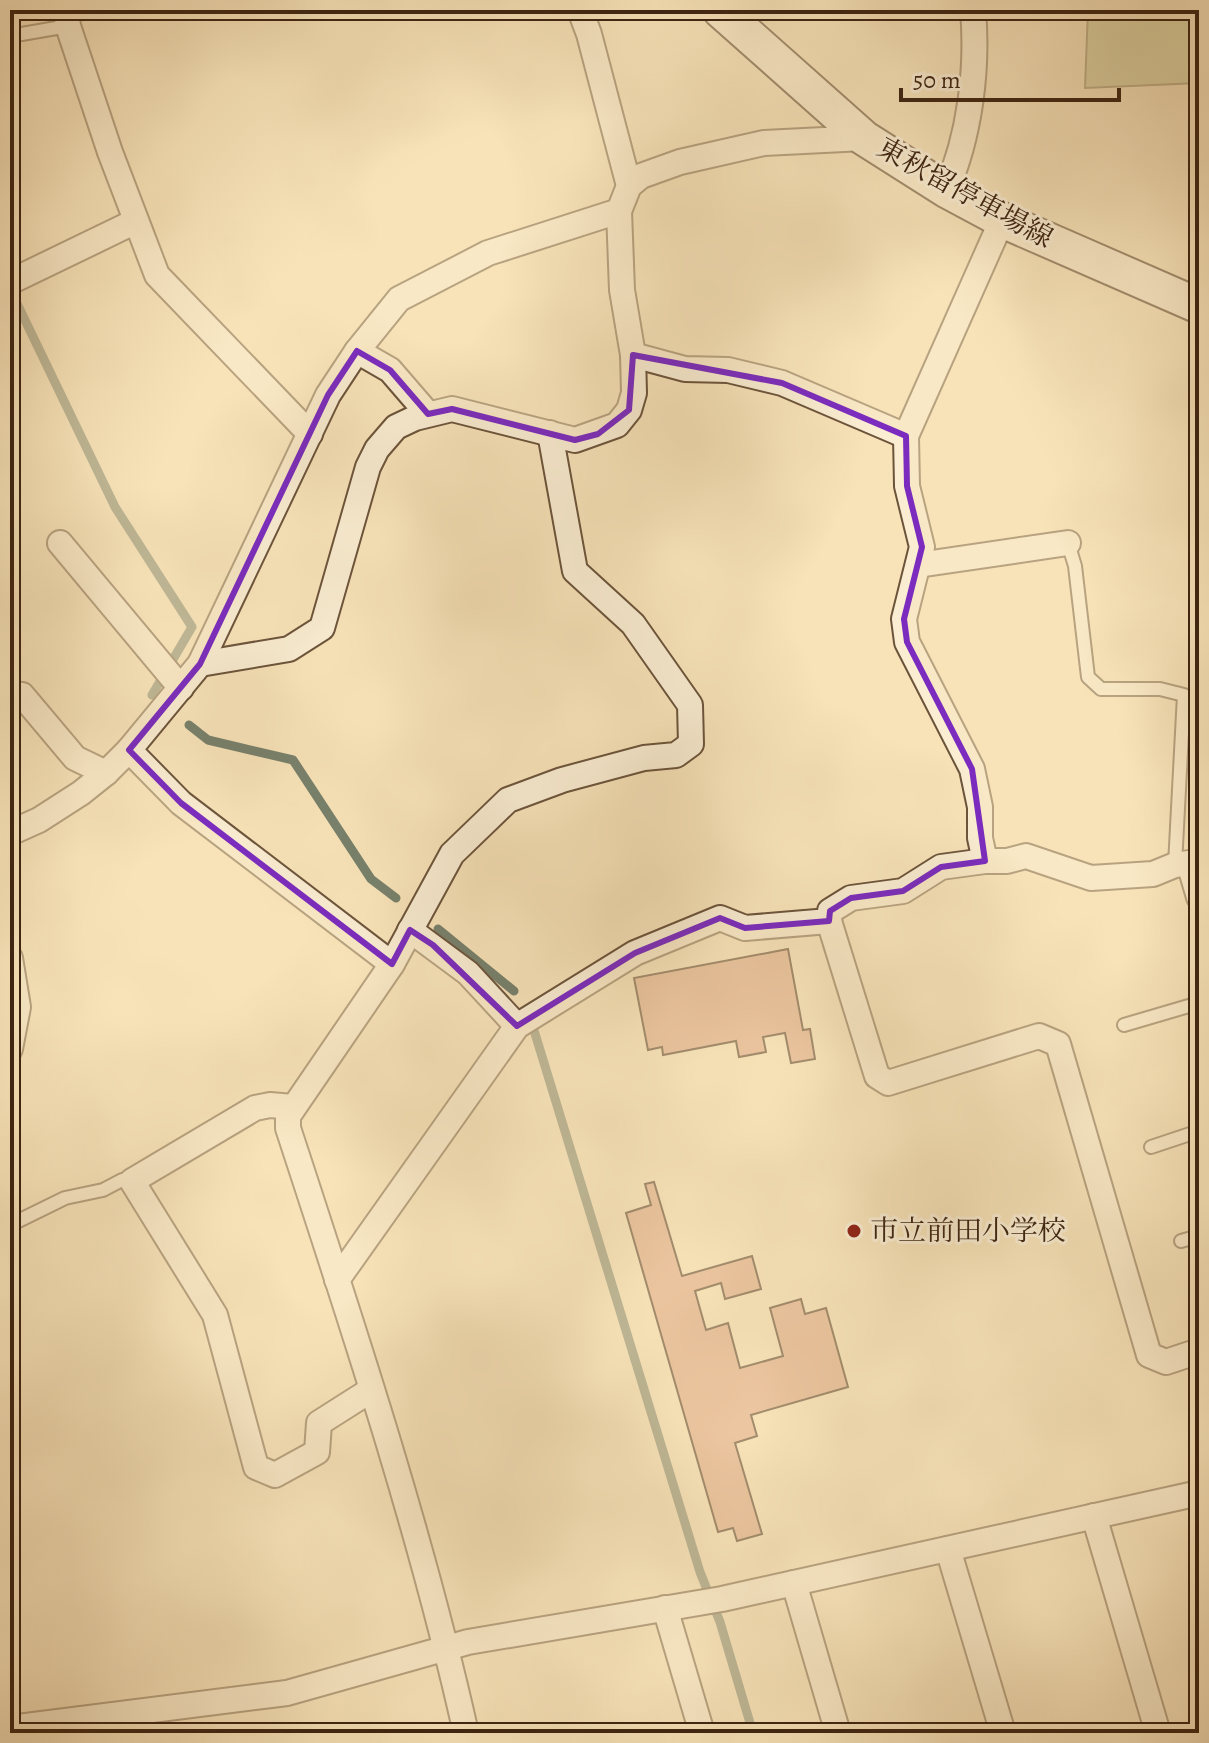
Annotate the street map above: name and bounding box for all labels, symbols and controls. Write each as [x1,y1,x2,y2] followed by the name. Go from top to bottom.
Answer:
[901,52,1119,102] scale bar
[913,64,961,96] text: 50 m
[870,129,1060,257] street label: 東秋留停車場線
[870,1212,1066,1250] place label: 市立前田小学校
[845,1222,863,1240] marker: 市立前田小学校

